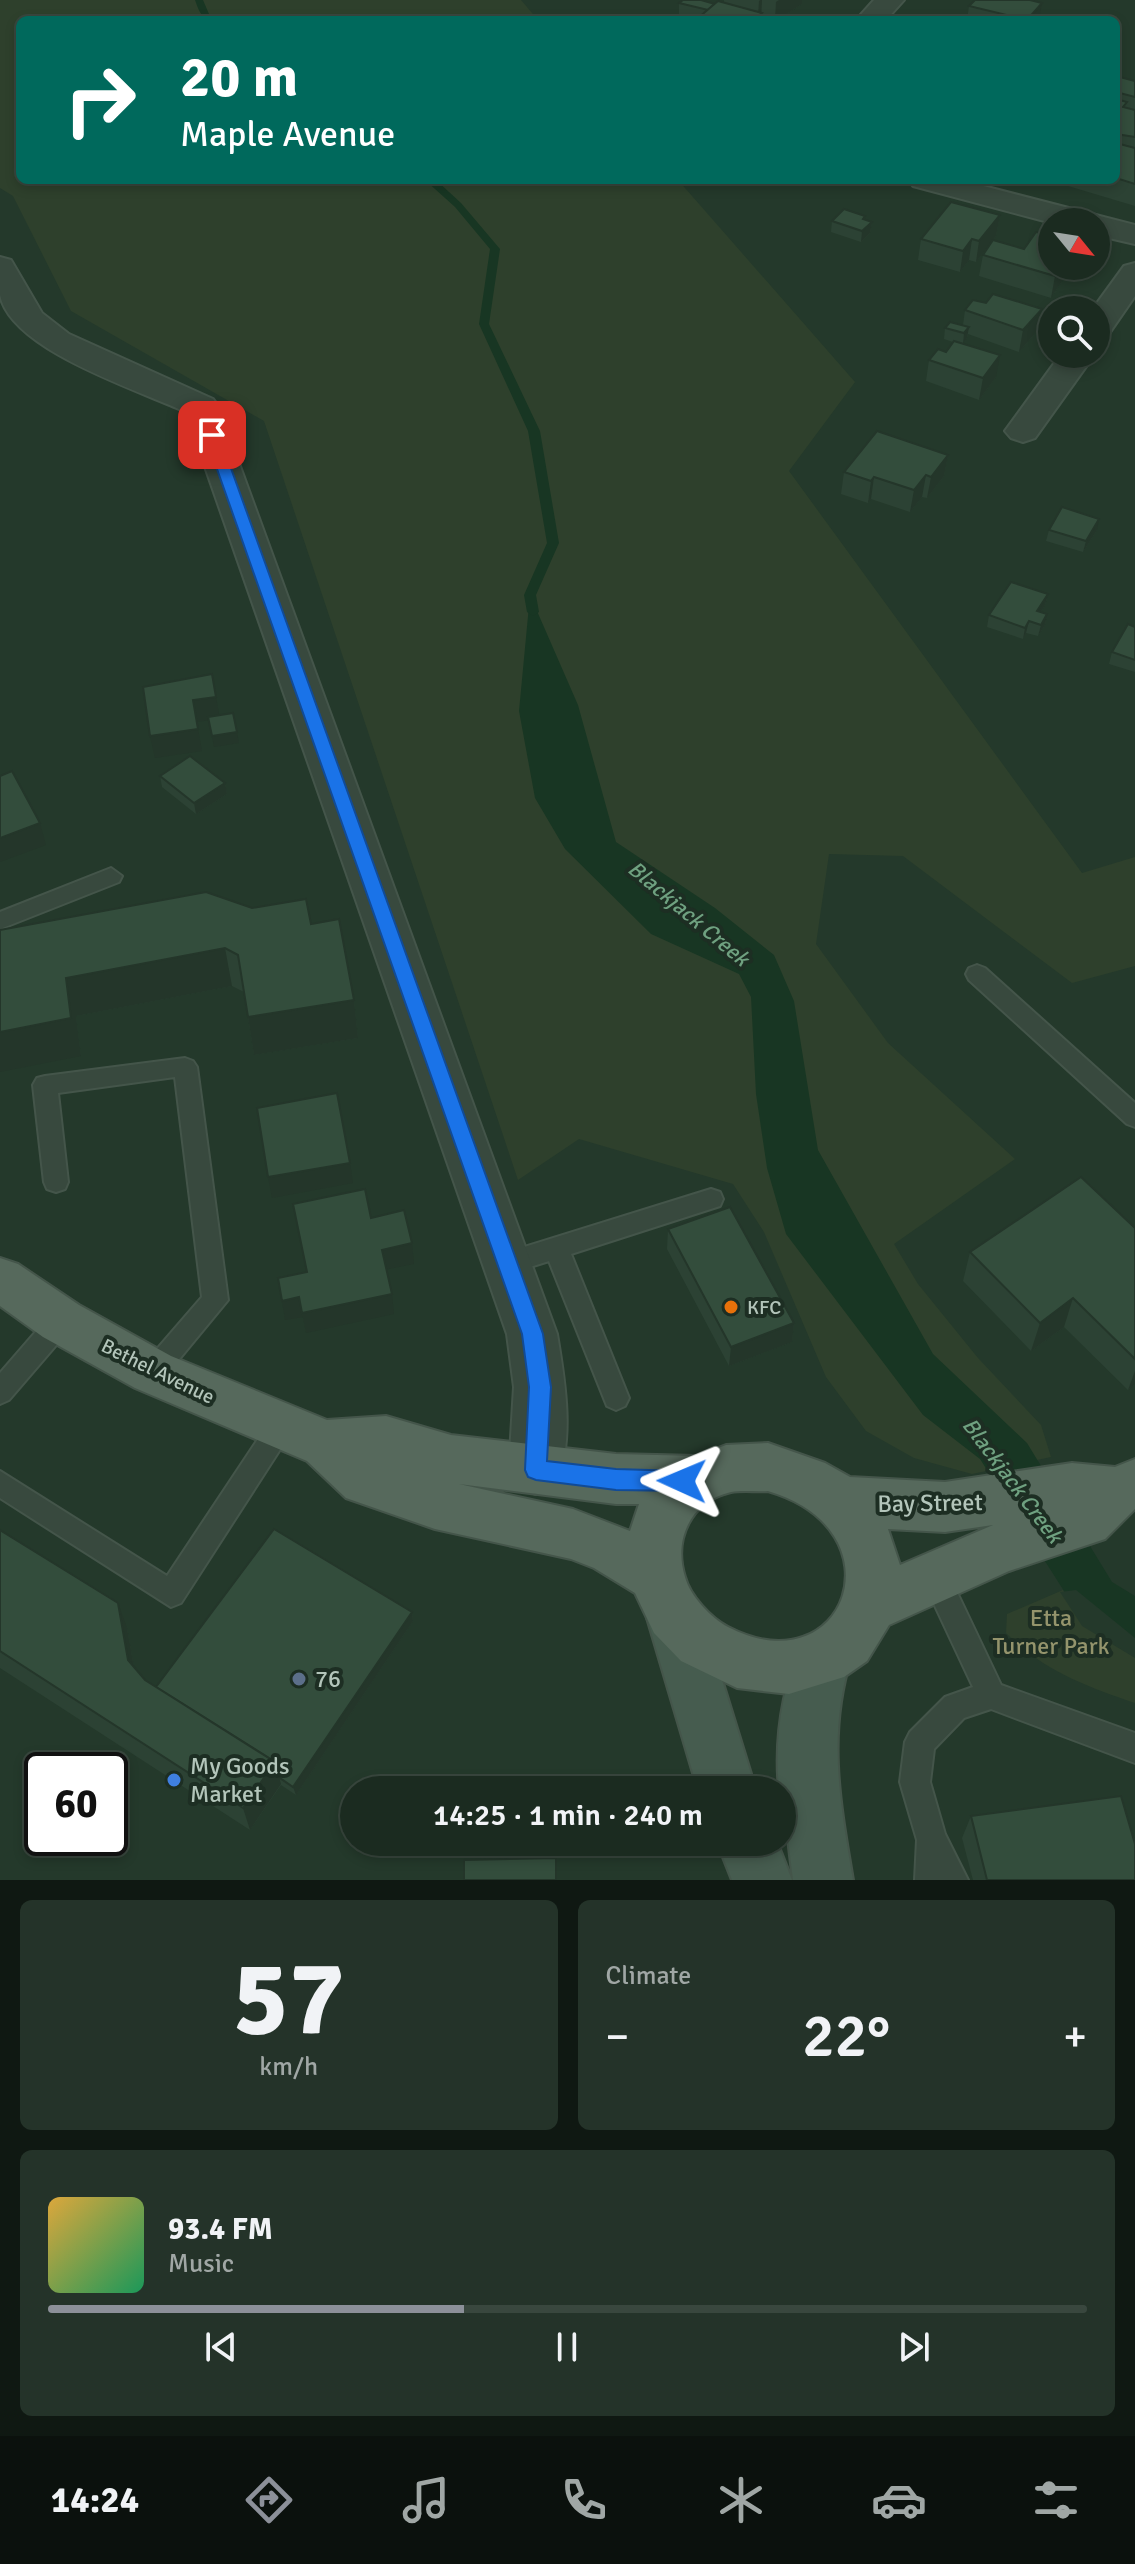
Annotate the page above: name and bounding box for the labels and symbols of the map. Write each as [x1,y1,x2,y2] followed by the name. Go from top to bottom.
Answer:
[1038,208,1110,280] north arrow
[178,401,246,469] pin
[623,855,756,973] water label: Blackjack Creek
[747,1295,781,1320] place label: KFC
[722,1298,740,1316] marker: KFC
[97,1333,218,1410] street label: Bethel Avenue
[957,1412,1070,1550] water label: Blackjack Creek
[640,1439,724,1523] position arrow
[877,1487,983,1519] street label: Bay Street
[992,1603,1110,1661] park label: Etta Turner Park
[315,1664,341,1694] place label: 76
[290,1670,308,1688] marker: 76
[190,1751,290,1809] place label: My Goods Market
[24,1752,128,1856] speed limit sign: 60
[165,1771,183,1789] marker: My Goods Market

